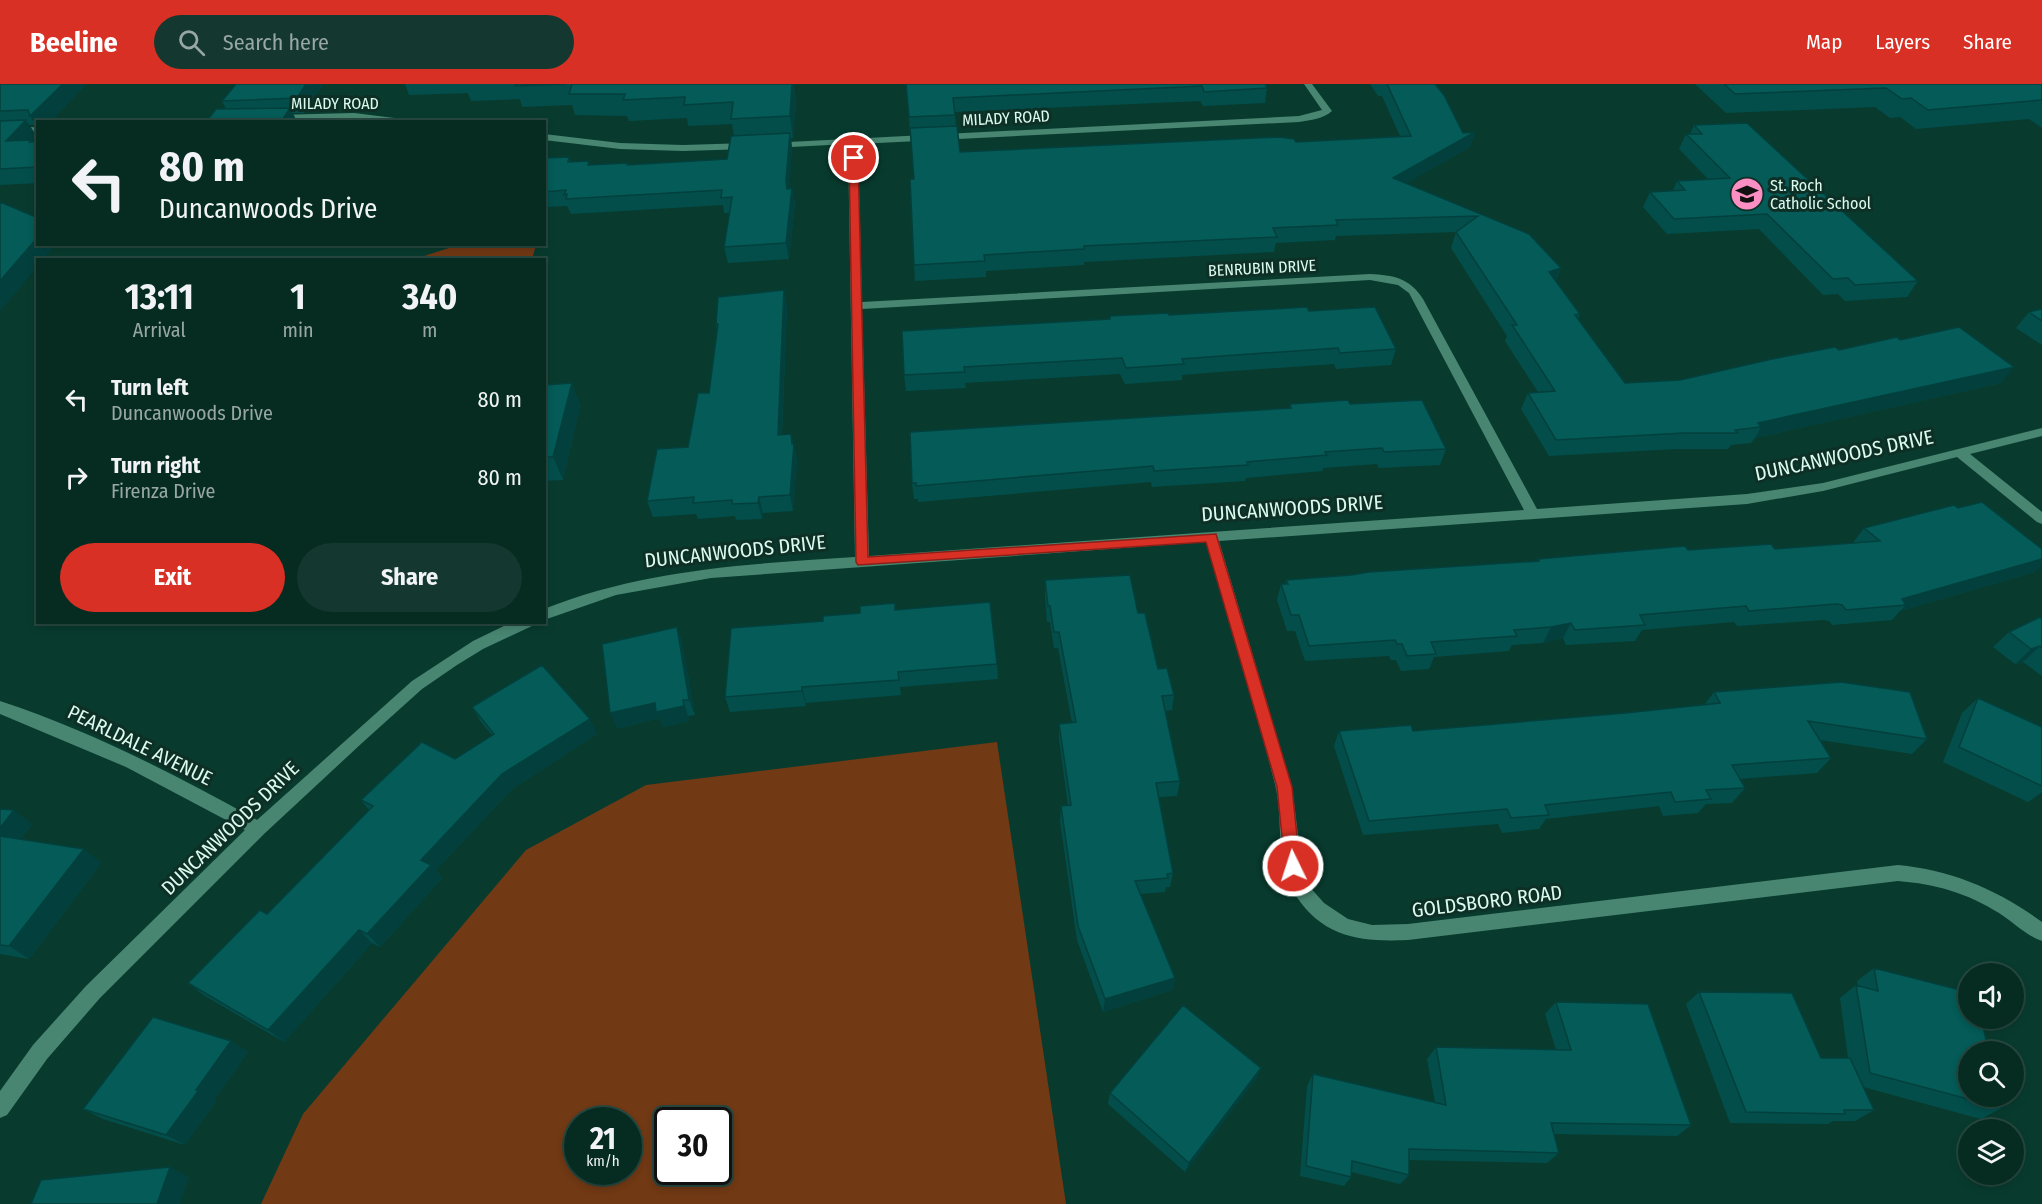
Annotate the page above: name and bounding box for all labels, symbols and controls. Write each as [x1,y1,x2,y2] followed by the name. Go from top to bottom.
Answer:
[154,15,574,69] search box
[30,26,118,59] text: Beeline
[175,26,208,59] icon: search
[223,29,329,56] text: Search here
[1806,29,1842,55] text: Map
[1875,29,1930,55] text: Layers
[1963,29,2012,55] text: Share
[291,94,379,113] street label: MILADY ROAD
[962,106,1050,130] street label: MILADY ROAD
[828,132,879,183] pin
[837,141,870,174] icon: arrive
[159,142,245,192] text: 80 m
[60,144,138,222] icon: left
[1729,176,1765,212] school or university icon: St. Roch Catholic School
[1770,176,1871,213] place label: St. Roch Catholic School
[159,193,377,225] text: Duncanwoods Drive
[1207,256,1317,280] street label: BENRUBIN DRIVE
[125,275,194,319] text: 13:11
[290,275,306,319] text: 1
[402,275,457,319] text: 340
[133,318,186,342] text: Arrival
[283,318,313,342] text: min
[422,318,437,342] text: m
[111,374,189,401] text: Turn left
[60,383,93,416] icon: left
[477,386,522,413] text: 80 m
[111,401,273,425] text: Duncanwoods Drive
[1752,424,1936,486] street label: DUNCANWOODS DRIVE
[111,452,200,479] text: Turn right
[60,461,93,494] icon: right
[477,464,522,491] text: 80 m
[111,479,216,503] text: Firenza Drive
[1200,490,1384,526] street label: DUNCANWOODS DRIVE
[643,530,827,572] street label: DUNCANWOODS DRIVE
[60,543,285,612] button: Exit
[297,543,522,612] button: Share
[64,700,216,790] street label: PEARLDALE AVENUE
[156,756,304,900] street label: DUNCANWOODS DRIVE
[1261,834,1325,898] position arrow
[1411,880,1563,922] street label: GOLDSBORO ROAD
[1958,963,2024,1185] map controls
[1958,963,2024,1029] button: sound
[1958,1041,2024,1107] button: search
[654,1107,732,1185] speed limit sign: 30
[1958,1119,2024,1185] button: layers
[590,1121,616,1157] text: 21
[586,1152,620,1170] text: km/h

